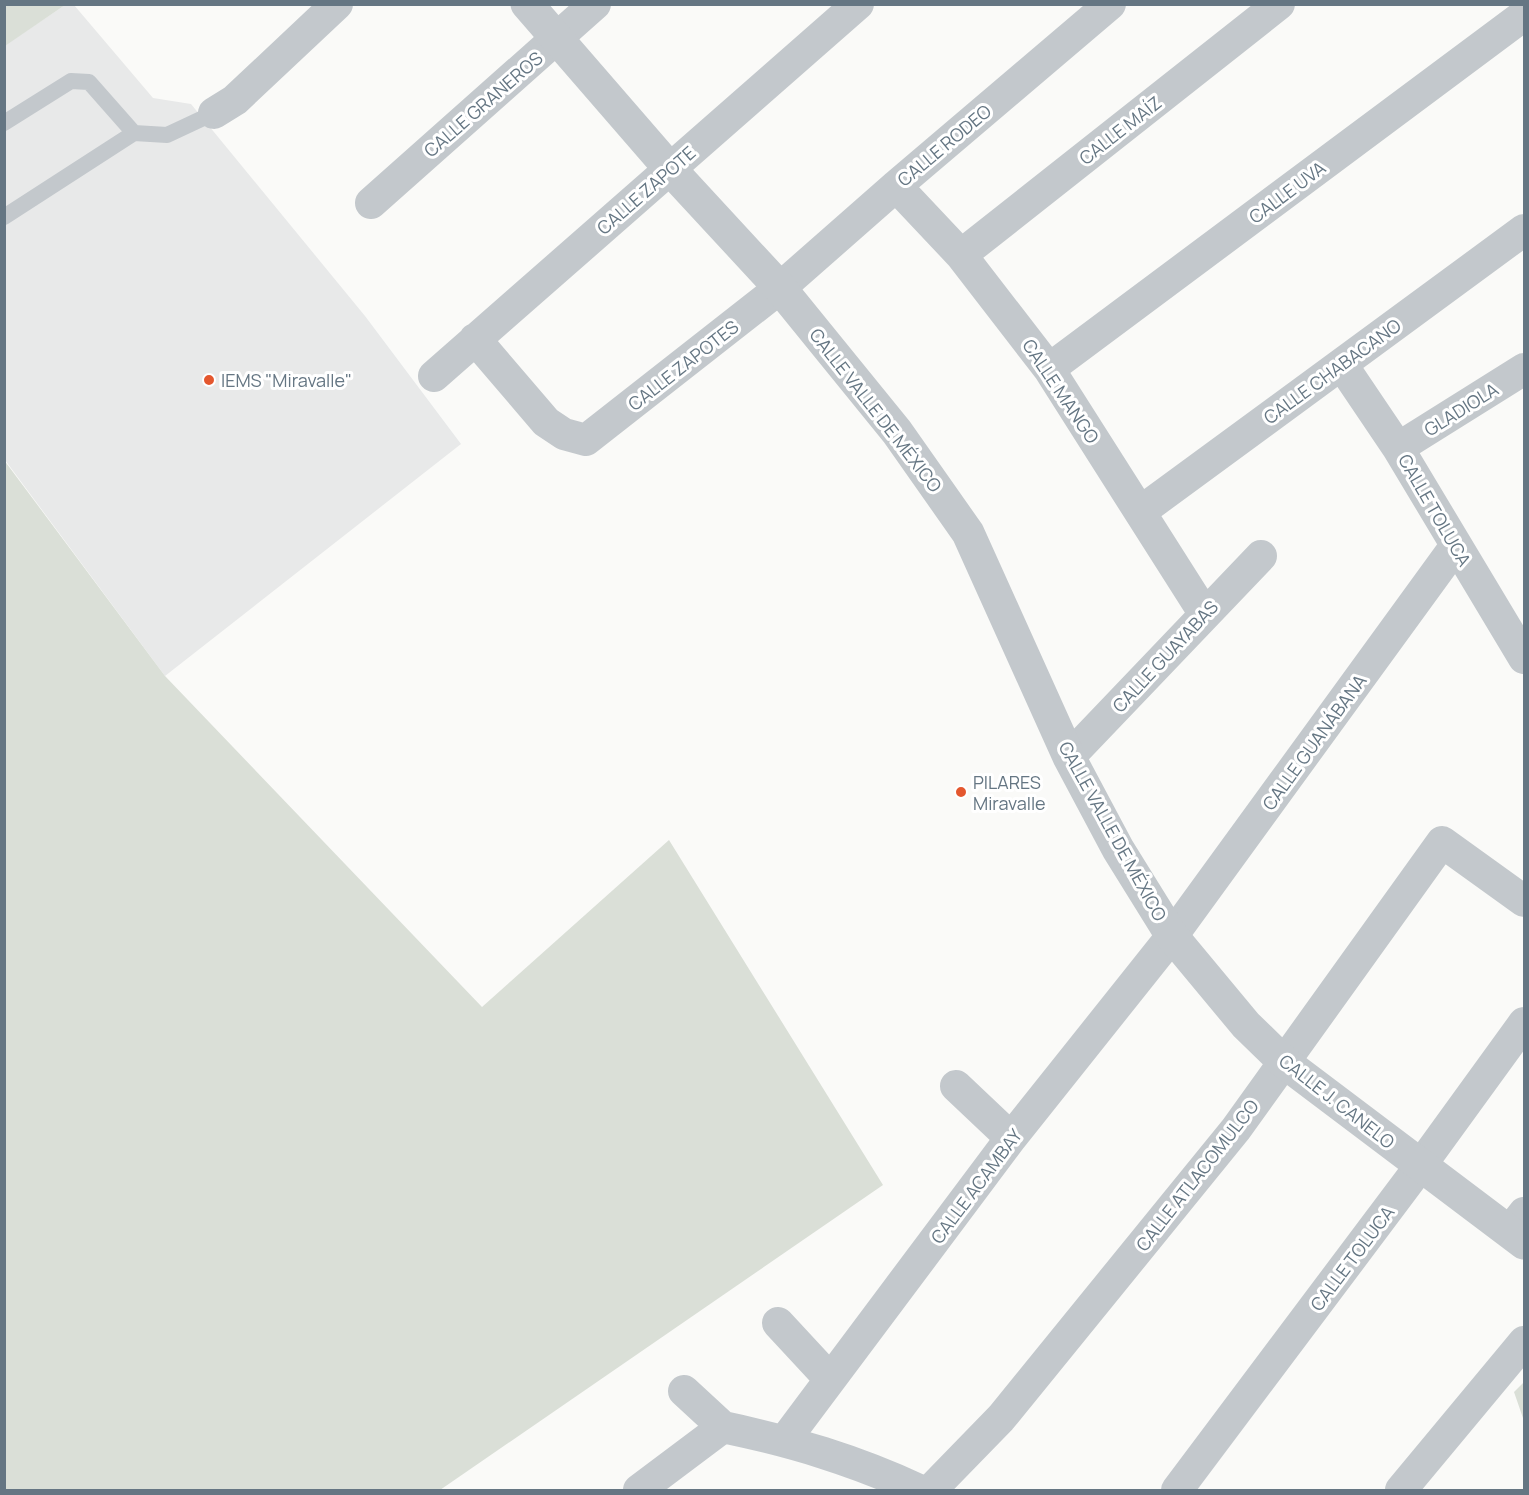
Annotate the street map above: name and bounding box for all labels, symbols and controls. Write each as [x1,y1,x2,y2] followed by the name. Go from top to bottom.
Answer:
[419,46,547,162] street label: CALLE GRANEROS
[1074,90,1166,170] street label: CALLE MAÍZ
[892,99,996,191] street label: CALLE RODEO
[592,141,700,239] street label: CALLE ZAPOTE
[1244,155,1331,229] street label: CALLE UVA
[1259,313,1405,429] street label: CALLE CHABACANO
[623,314,743,416] street label: CALLE ZAPOTES
[804,323,948,497] street label: CALLE VALLE DE MÉXICO
[1017,334,1105,448] street label: CALLE MANGO
[221,368,352,392] place label: IEMS "Miravalle"
[202,373,216,387] marker: IEMS "Miravalle"
[1419,376,1503,441] street label: GLADIOLA
[1393,450,1477,571] street label: CALLE TOLUCA
[1107,595,1223,717] street label: CALLE GUAYABAS
[1257,669,1372,815] street label: CALLE GUANÁBANA
[1054,737,1172,925] street label: CALLE VALLE DE MÉXICO
[973,770,1046,815] place label: PILARES Miravalle
[954,785,968,799] marker: PILARES Miravalle
[1274,1048,1400,1154] street label: CALLE J. CANELO
[1130,1094,1264,1256] street label: CALLE ATLACOMULCO
[925,1123,1028,1248] street label: CALLE ACAMBAY
[1305,1200,1400,1315] street label: CALLE TOLUCA

